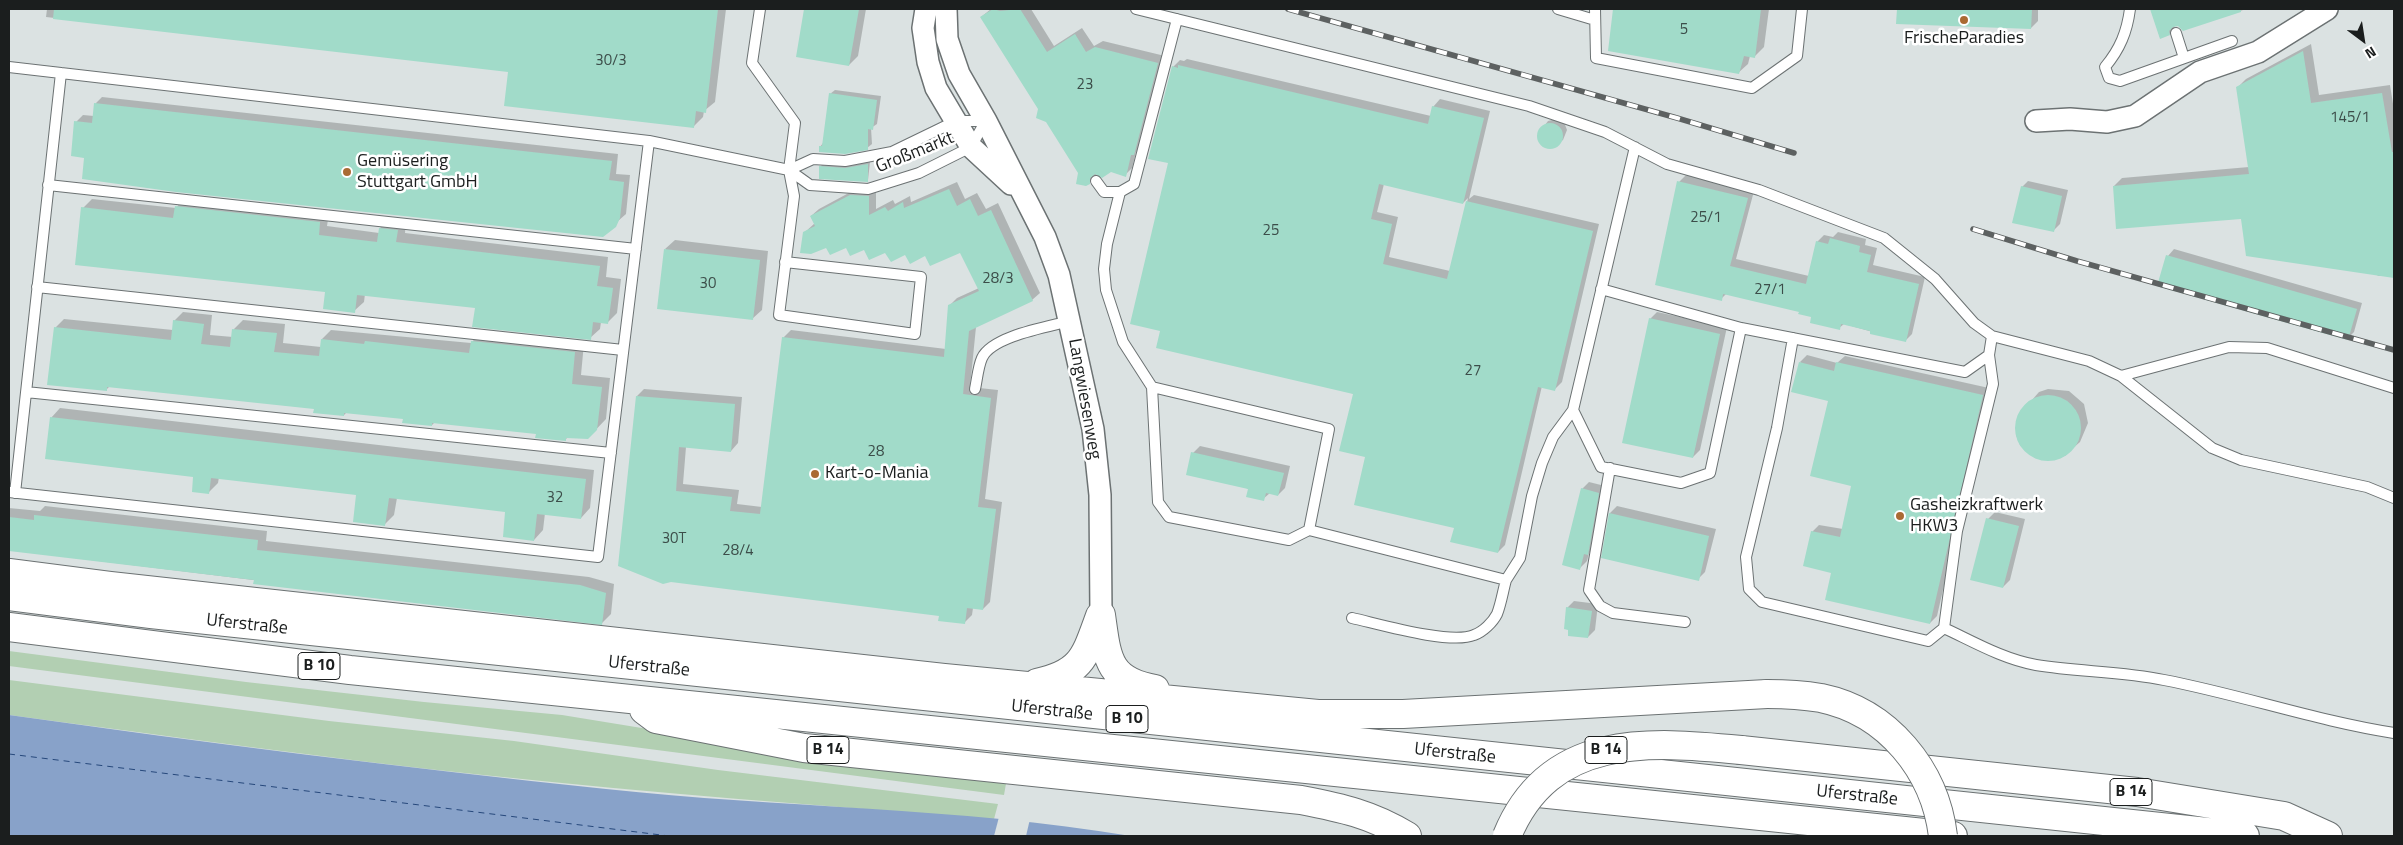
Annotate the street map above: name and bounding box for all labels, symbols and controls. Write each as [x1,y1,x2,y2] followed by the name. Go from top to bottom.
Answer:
[1958,14,1970,26] marker: FrischeParadies
[2338,15,2388,65] north arrow
[1680,21,1688,39] house number: 5
[1904,28,2024,50] place label: FrischeParadies
[2361,42,2381,65] text: N
[595,52,627,70] house number: 30/3
[1077,76,1093,94] house number: 23
[2330,109,2370,127] house number: 145/1
[873,128,957,178] street label: Großmarkt
[357,151,478,193] place label: Gemüsering Stuttgart GmbH
[341,166,353,178] marker: Gemüsering Stuttgart GmbH
[1690,209,1722,227] house number: 25/1
[1263,222,1279,240] house number: 25
[982,270,1014,288] house number: 28/3
[700,275,716,293] house number: 30
[1754,281,1786,299] house number: 27/1
[1063,337,1105,461] street label: Langwiesenweg
[1465,362,1481,380] house number: 27
[868,443,884,461] house number: 28
[825,463,928,485] place label: Kart-o-Mania
[809,468,821,480] marker: Kart-o-Mania
[547,489,563,507] house number: 32
[1910,495,2043,538] place label: Gasheizkraftwerk HKW3
[1894,510,1906,522] marker: Gasheizkraftwerk HKW3
[662,530,686,548] house number: 30T
[722,542,754,560] house number: 28/4
[205,610,289,640] street label: Uferstraße
[298,652,340,679] road number: B 10
[607,652,691,682] street label: Uferstraße
[1010,696,1094,726] street label: Uferstraße
[1106,706,1148,732] road number: B 10
[807,736,849,764] road number: B 14
[1585,736,1627,764] road number: B 14
[1413,739,1497,769] street label: Uferstraße
[2110,779,2152,806] road number: B 14
[1815,781,1899,811] street label: Uferstraße

